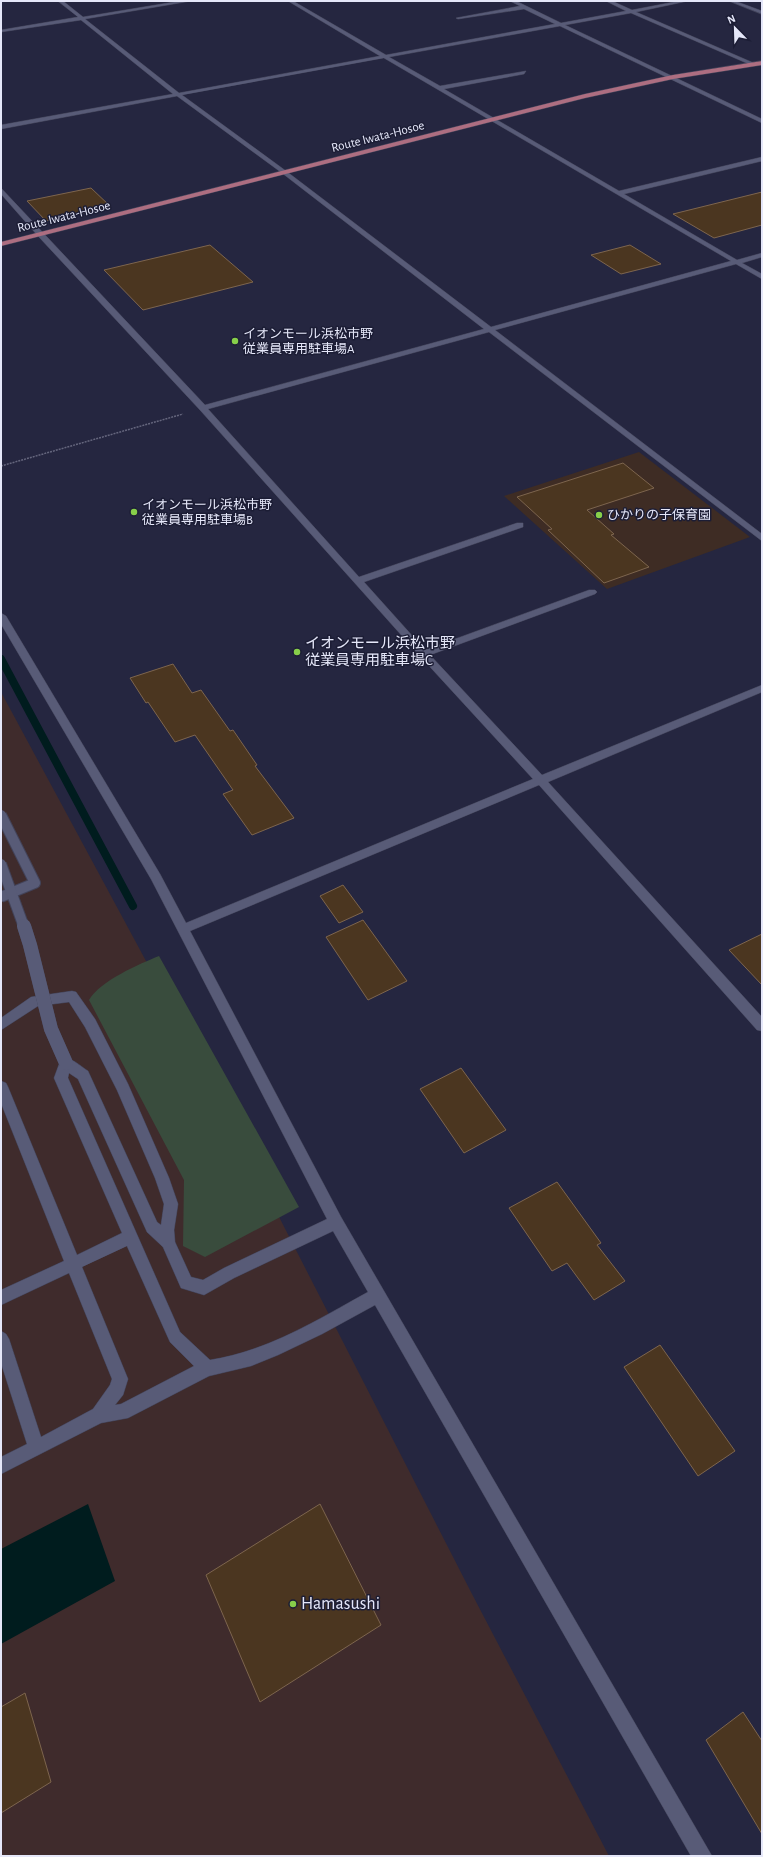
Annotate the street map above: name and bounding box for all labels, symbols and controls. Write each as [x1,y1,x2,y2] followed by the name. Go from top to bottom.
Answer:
[715,8,755,48] north arrow
[726,13,737,26] text: N
[330,119,426,155] street label: Route Iwata-Hosoe
[16,199,112,235] street label: Route Iwata-Hosoe
[243,327,373,356] place label: イオンモール浜松市野 従業員専用駐車場A
[230,336,240,346] marker: イオンモール浜松市野 従業員専用駐車場A
[142,498,272,527] place label: イオンモール浜松市野 従業員専用駐車場B
[129,507,139,517] marker: イオンモール浜松市野 従業員専用駐車場B
[607,508,711,522] place label: ひかりの子保育園
[594,510,604,520] marker: ひかりの子保育園
[305,635,455,668] place label: イオンモール浜松市野 従業員専用駐車場C
[292,647,302,657] marker: イオンモール浜松市野 従業員専用駐車場C
[301,1595,380,1613] place label: Hamasushi
[288,1599,298,1609] marker: Hamasushi

